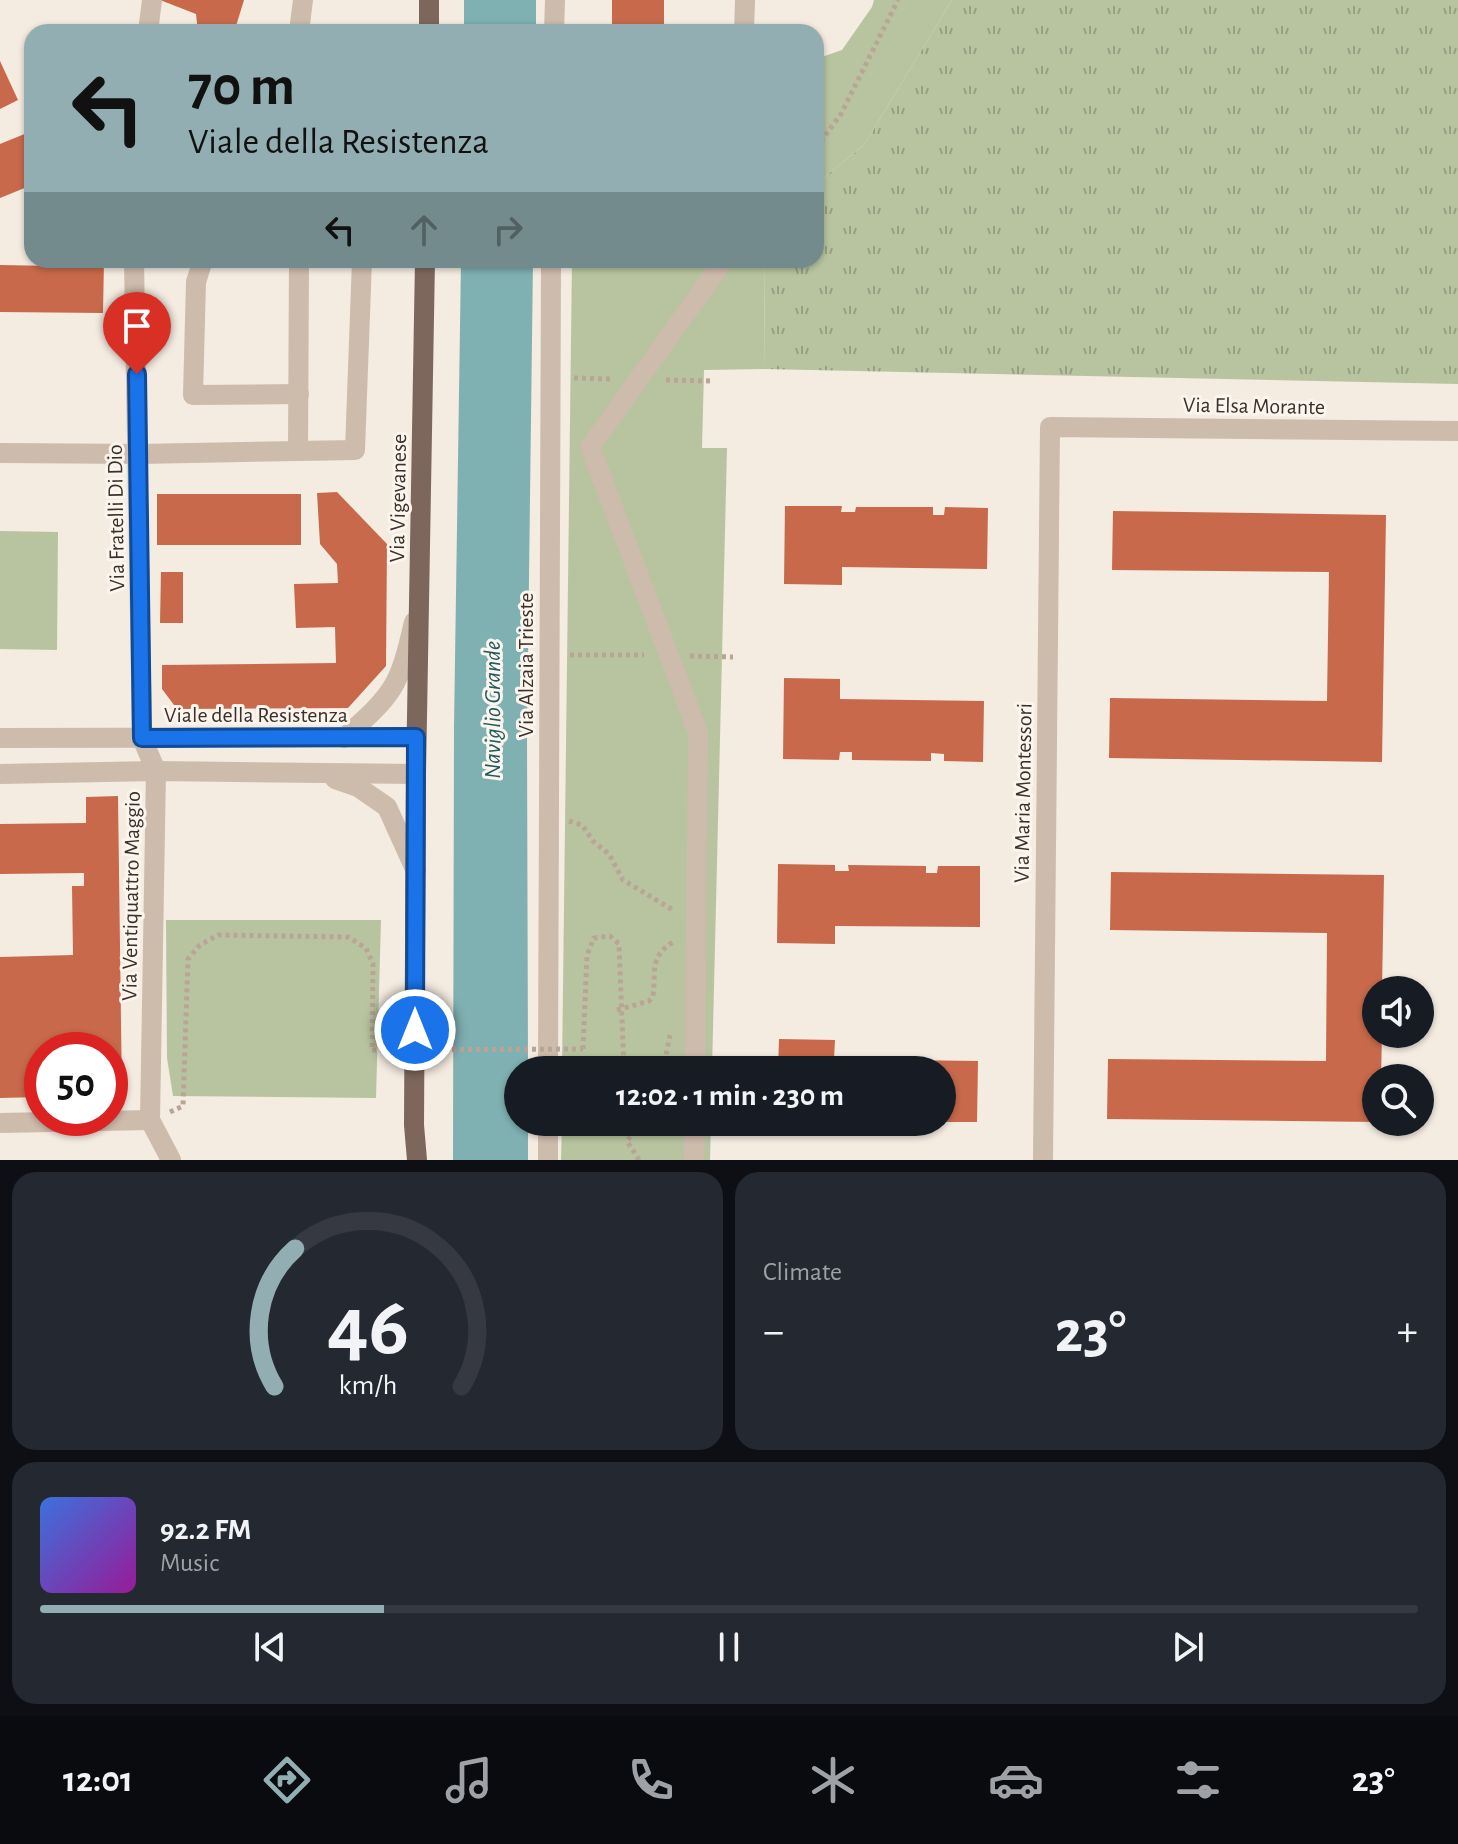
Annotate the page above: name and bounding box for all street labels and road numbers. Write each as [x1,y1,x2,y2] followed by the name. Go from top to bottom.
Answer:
[1183,394,1325,418] street label: Via Elsa Morante
[386,433,410,563] street label: Via Vigevanese
[104,444,128,592] street label: Via Fratelli Di Dio
[515,593,537,737] street label: Via Alzaia Trieste
[1010,703,1036,883] street label: Via Maria Montessori
[164,704,348,726] street label: Viale della Resistenza
[118,791,144,1001] street label: Via Ventiquattro Maggio

